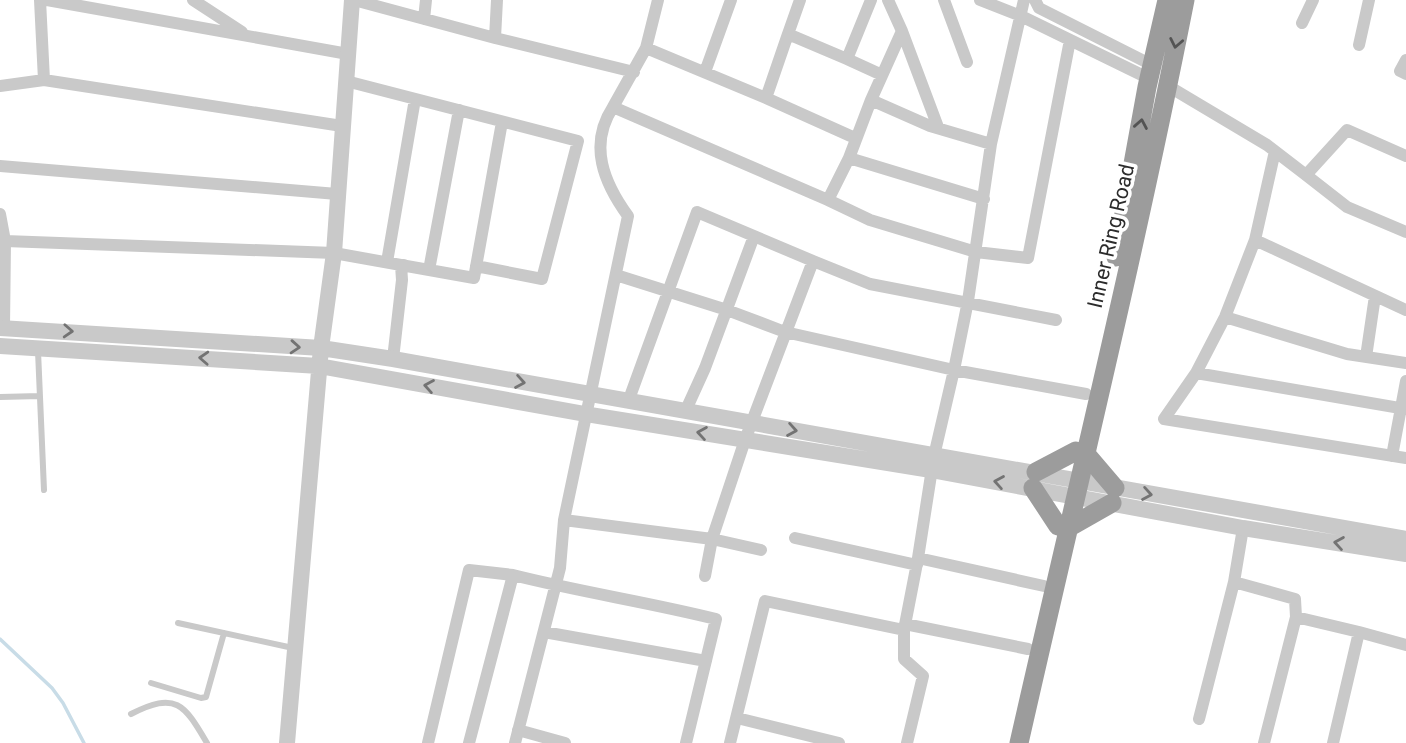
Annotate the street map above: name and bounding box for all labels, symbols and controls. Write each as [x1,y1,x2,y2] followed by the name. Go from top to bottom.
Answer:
[1170,37,1185,49] one-way arrow
[1133,118,1148,129] one-way arrow
[1083,162,1139,310] street label: Inner Ring Road
[63,324,74,339] one-way arrow
[290,339,301,354] one-way arrow
[198,351,209,366] one-way arrow
[514,373,526,388] one-way arrow
[423,379,435,394] one-way arrow
[786,422,798,437] one-way arrow
[696,426,708,441] one-way arrow
[993,475,1005,490] one-way arrow
[1141,486,1153,501] one-way arrow
[1333,536,1345,551] one-way arrow

